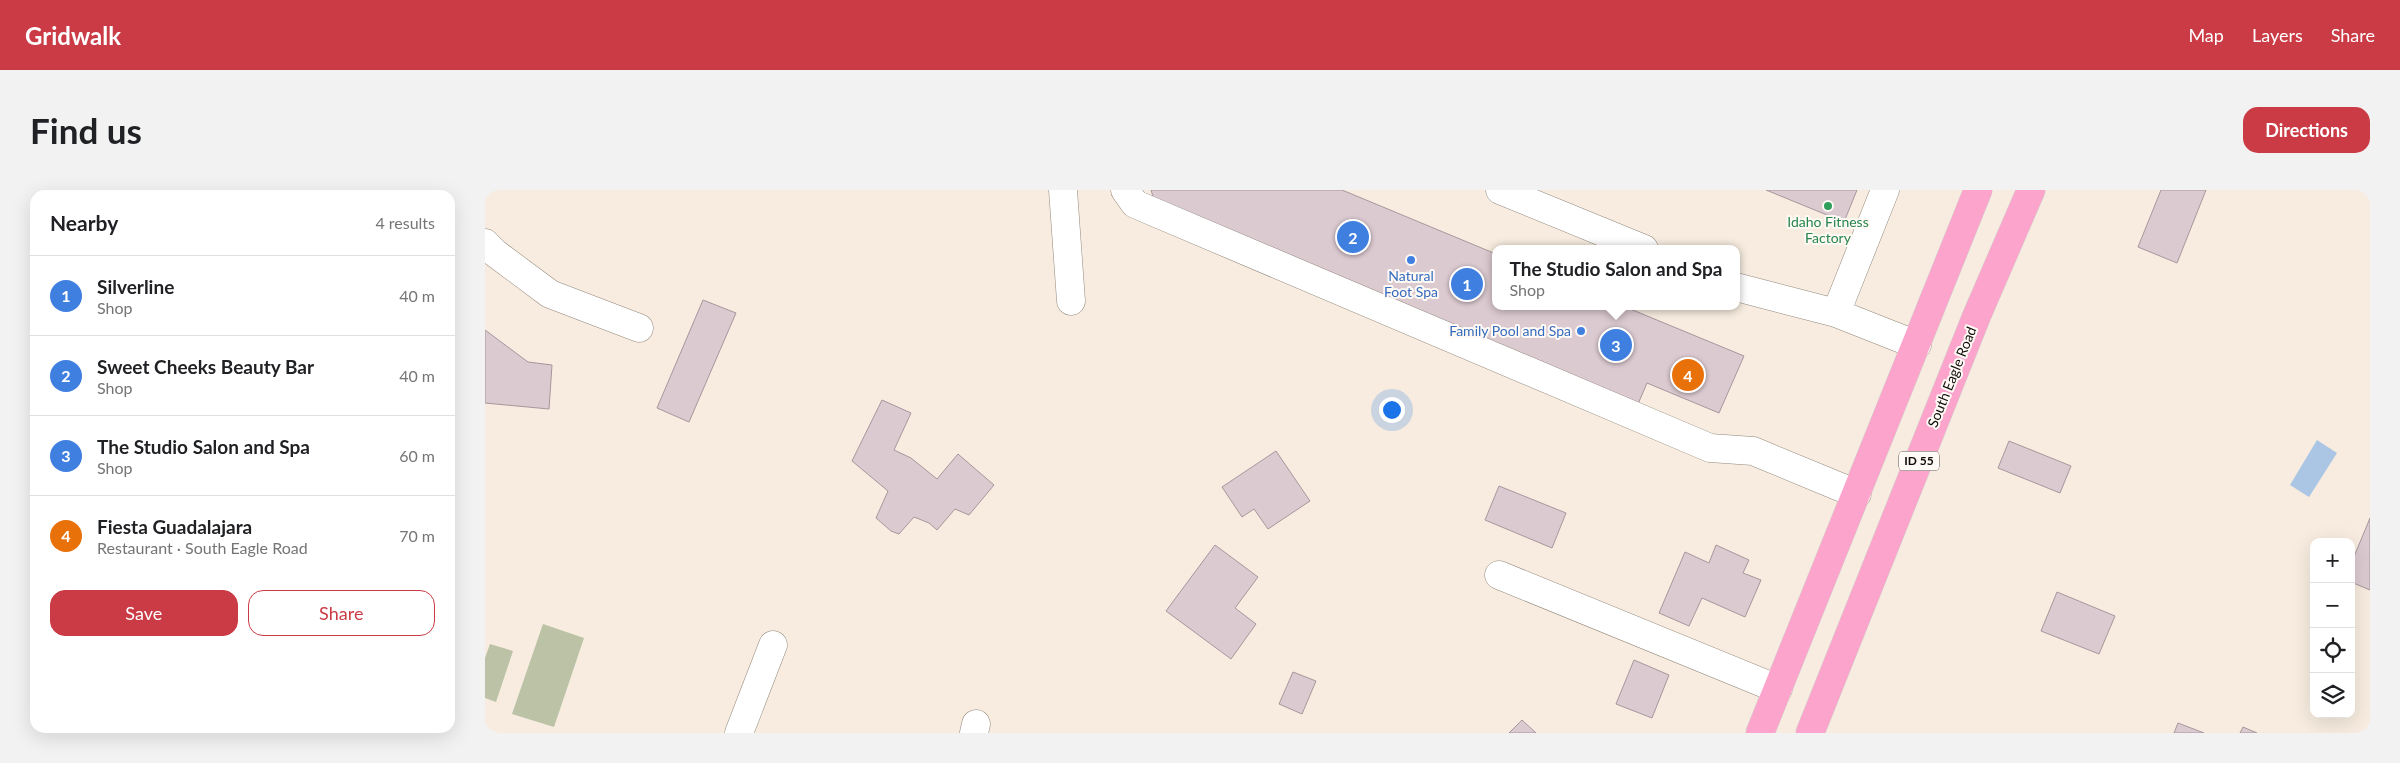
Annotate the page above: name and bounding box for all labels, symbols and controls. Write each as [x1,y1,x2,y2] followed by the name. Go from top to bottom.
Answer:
[25,21,121,50] text: Gridwalk
[2188,24,2224,46] text: Map
[2252,24,2303,46] text: Layers
[2331,24,2375,46] text: Share
[2243,107,2370,153] button: Directions
[30,109,142,151] text: Find us
[1822,200,1834,212] marker: Idaho Fitness Factory
[50,210,118,235] text: Nearby
[375,213,435,232] text: 4 results
[1787,213,1869,246] place label: Idaho Fitness Factory
[1337,218,1369,256] pin: 2
[1492,245,1740,310] popup
[1405,254,1417,266] marker: Natural Foot Spa
[1510,257,1722,280] text: The Studio Salon and Spa
[1451,265,1483,303] pin: 1
[1384,267,1438,300] place label: Natural Foot Spa
[97,275,174,298] text: Silverline
[1510,280,1545,299] text: Shop
[61,286,71,305] text: 1
[399,286,435,305] text: 40 m
[97,298,133,317] text: Shop
[1449,322,1571,339] place label: Family Pool and Spa
[1924,324,1980,430] street label: South Eagle Road
[1575,325,1587,337] marker: Family Pool and Spa
[1600,326,1632,364] pin: 3
[97,355,314,378] text: Sweet Cheeks Beauty Bar
[1672,356,1704,394] pin: 4
[61,366,71,385] text: 2
[399,366,435,385] text: 40 m
[97,378,133,397] text: Shop
[1379,397,1405,423] your location
[97,435,310,458] text: The Studio Salon and Spa
[61,446,71,465] text: 3
[399,446,435,465] text: 60 m
[1899,452,1939,470] road number: ID 55
[97,458,133,477] text: Shop
[97,515,252,538] text: Fiesta Guadalajara
[61,526,71,545] text: 4
[399,526,435,545] text: 70 m
[97,538,308,557] text: Restaurant · South Eagle Road
[2310,538,2355,718] map controls
[2310,538,2355,583] button: +
[2310,583,2355,628] button: −
[50,590,238,636] button: Save
[248,590,435,636] button: Share
[2310,628,2355,673] button: locate
[2310,673,2355,718] button: layers

